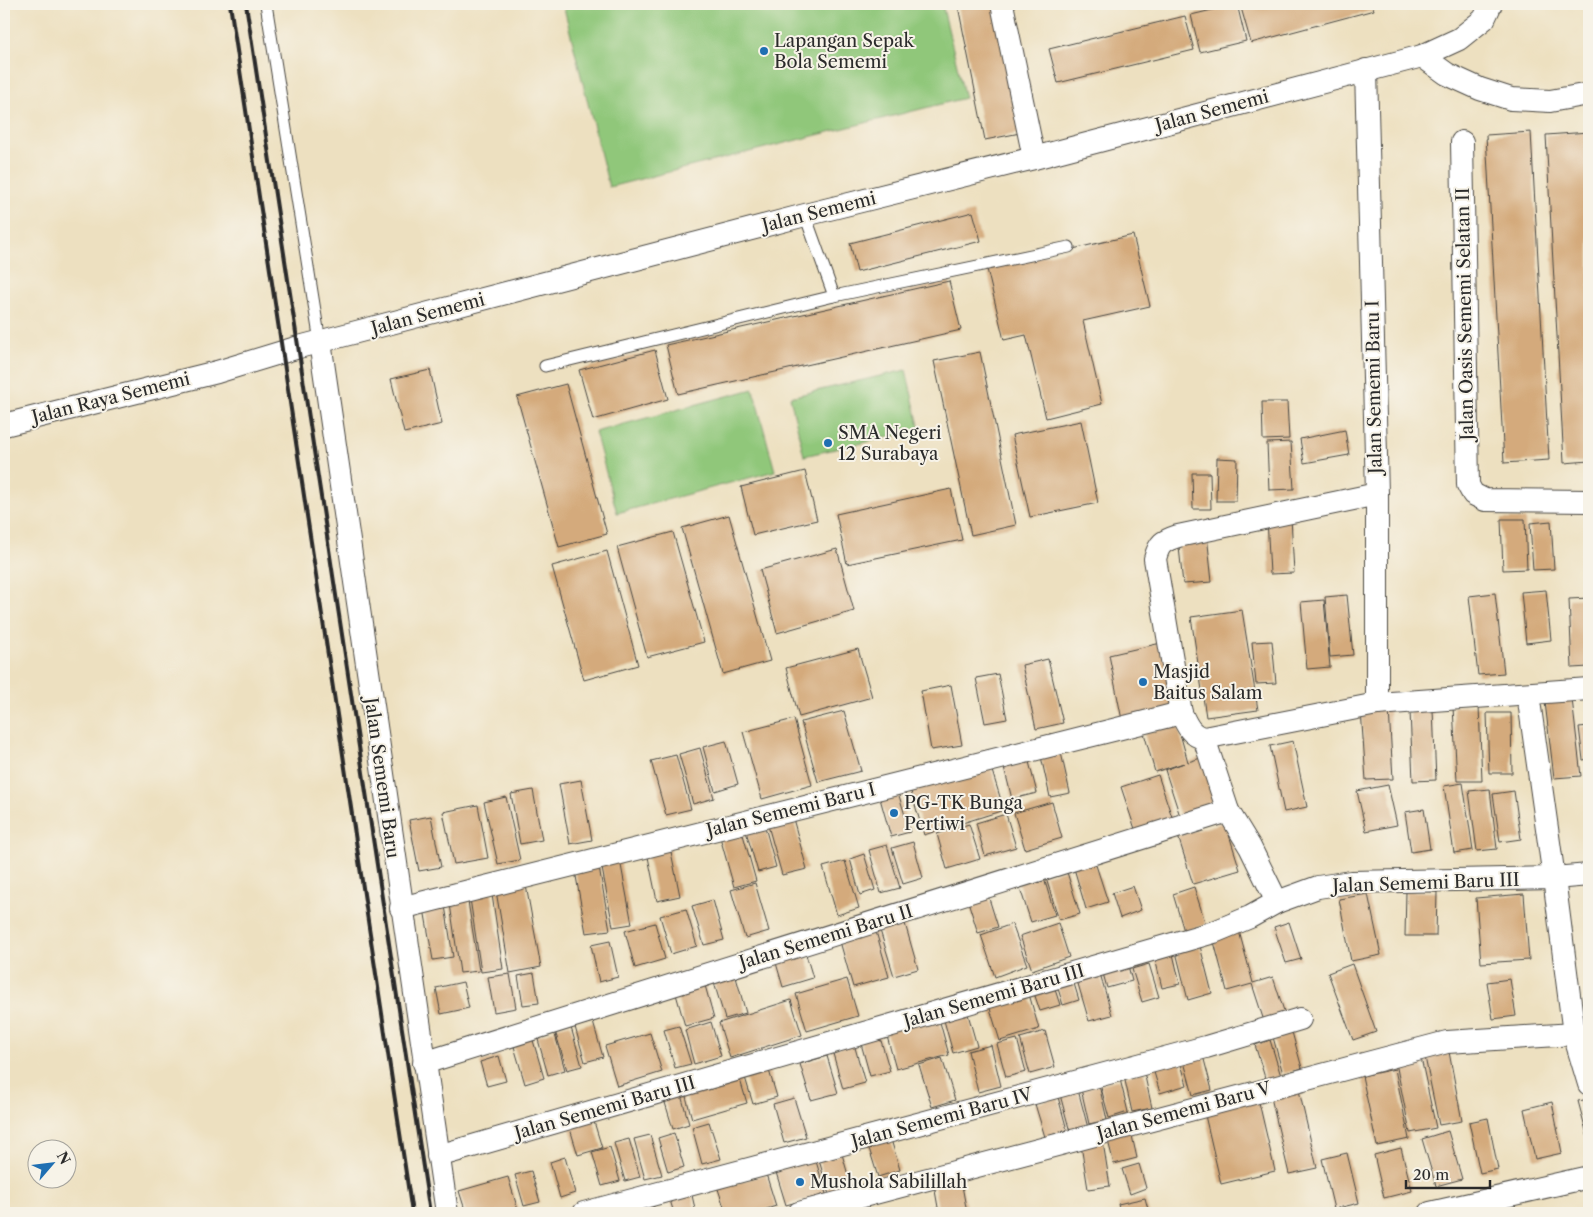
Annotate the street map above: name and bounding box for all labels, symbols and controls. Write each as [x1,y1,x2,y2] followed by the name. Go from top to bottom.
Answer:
[774,30,916,73] place label: Lapangan Sepak Bola Sememi
[758,45,770,57] marker: Lapangan Sepak Bola Sememi
[1150,85,1272,137] street label: Jalan Sememi
[757,187,879,237] street label: Jalan Sememi
[1452,187,1478,444] street label: Jalan Oasis Sememi Selatan II
[366,288,488,340] street label: Jalan Sememi
[1361,300,1387,477] street label: Jalan Sememi Baru I
[27,368,193,429] street label: Jalan Raya Sememi
[838,422,942,465] place label: SMA Negeri 12 Surabaya
[822,437,834,449] marker: SMA Negeri 12 Surabaya
[1153,661,1263,704] place label: Masjid Baitus Salam
[1137,676,1149,688] marker: Masjid Baitus Salam
[359,693,404,860] street label: Jalan Sememi Baru
[701,778,878,842] street label: Jalan Sememi Baru I
[904,792,1023,835] place label: PG-TK Bunga Pertiwi
[888,807,900,819] marker: PG-TK Bunga Pertiwi
[1329,869,1520,897] street label: Jalan Sememi Baru III
[734,900,915,975] street label: Jalan Sememi Baru II
[898,960,1087,1033] street label: Jalan Sememi Baru III
[509,1072,698,1145] street label: Jalan Sememi Baru III
[1092,1077,1274,1146] street label: Jalan Sememi Baru V
[846,1083,1036,1154] street label: Jalan Sememi Baru IV
[28,1140,78,1190] north arrow
[53,1148,74,1167] text: N
[1406,1157,1489,1189] scale bar
[1413,1165,1449,1184] text: 20 m
[810,1171,967,1193] place label: Mushola Sabilillah
[794,1176,806,1188] marker: Mushola Sabilillah

